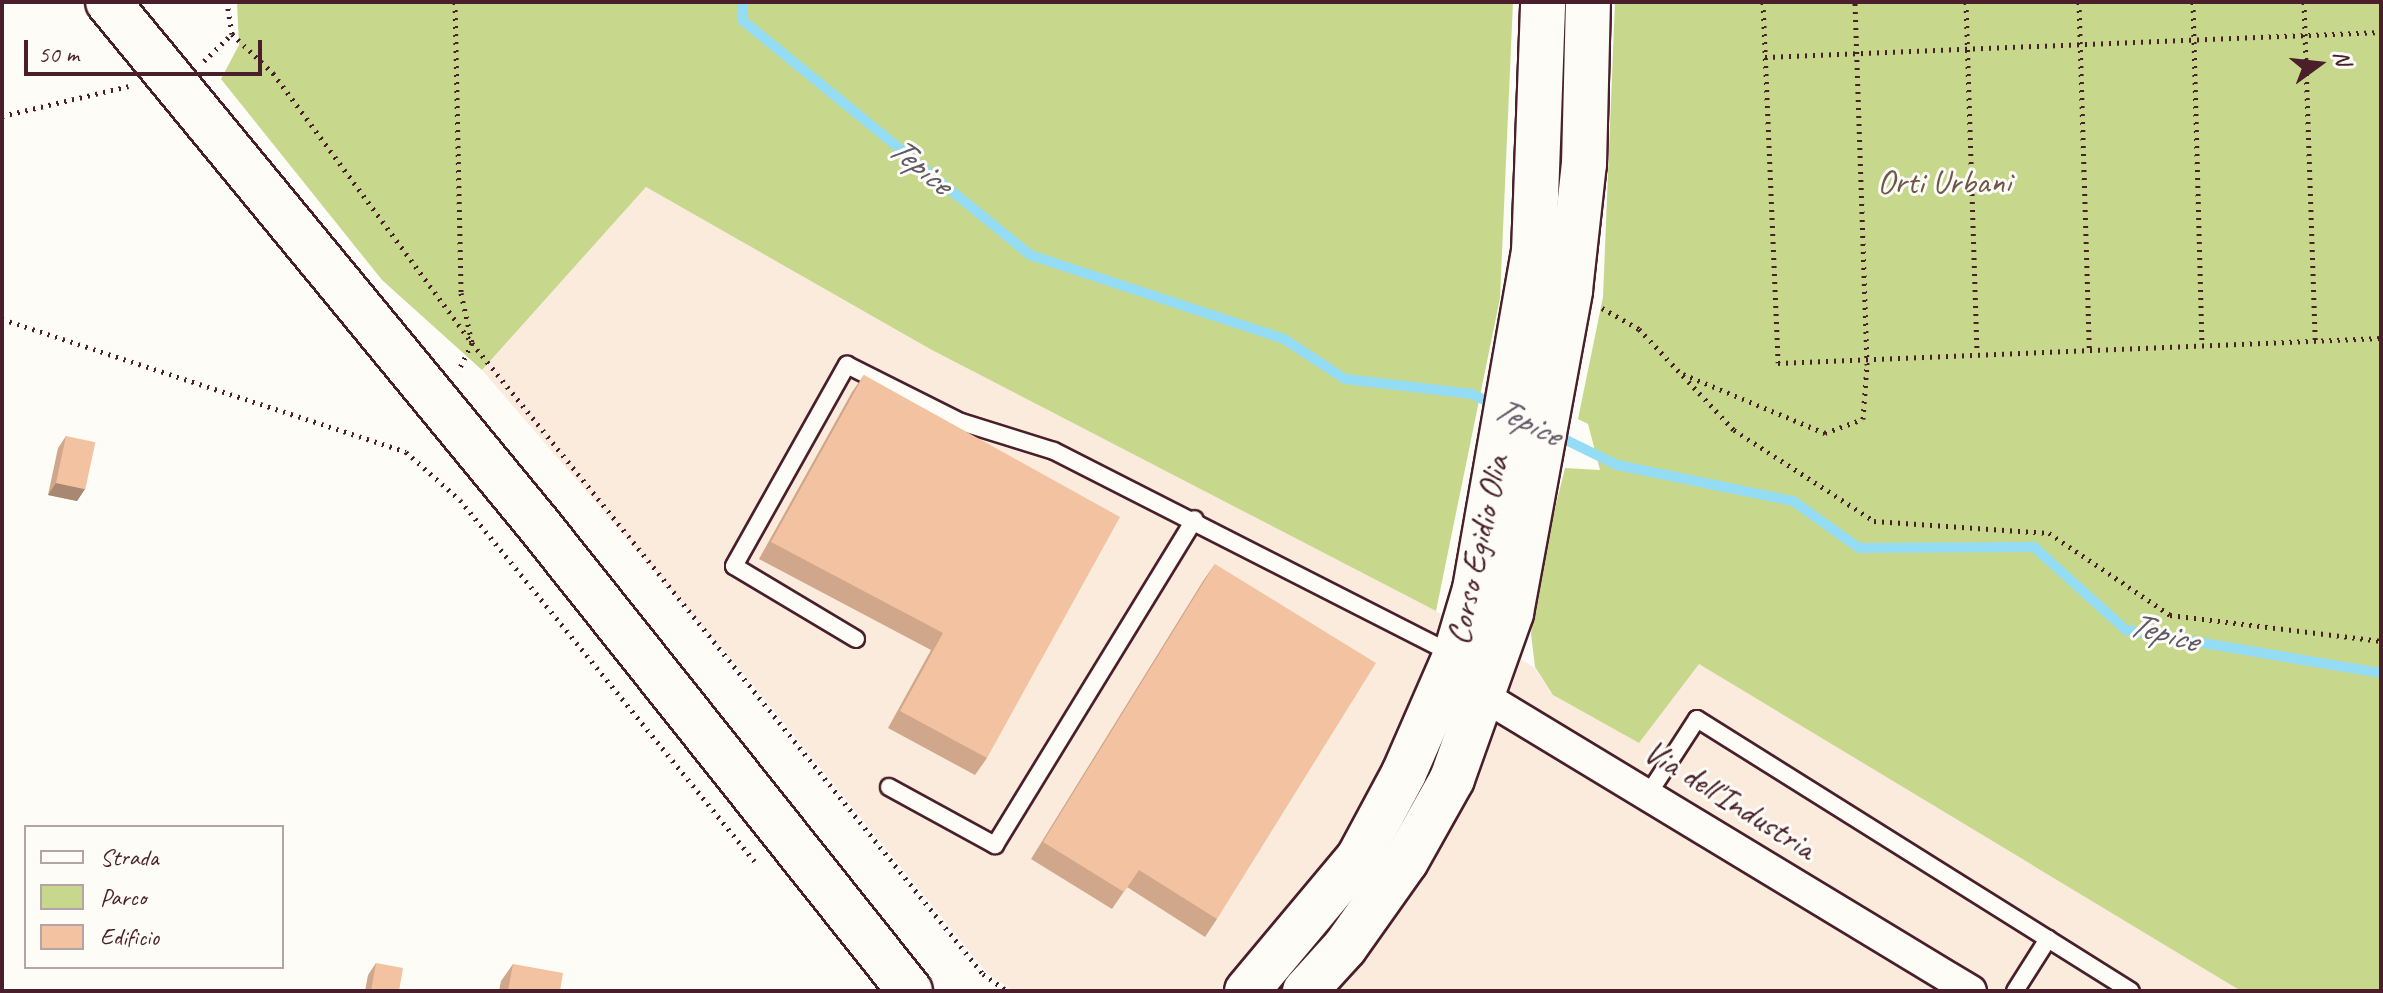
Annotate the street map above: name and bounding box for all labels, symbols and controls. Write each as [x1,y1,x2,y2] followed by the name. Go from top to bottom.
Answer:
[28,24,266,74] scale bar
[2279,24,2359,104] north arrow
[38,39,79,69] text: 50 m
[2327,48,2357,68] text: N
[879,126,961,204] water label: Tepice
[1876,162,2012,202] park label: Orti Urbani
[1486,386,1568,456] water label: Tepice
[1437,452,1517,648] street label: Corso Egidio Olia
[2124,602,2202,662] water label: Tepice
[1637,730,1823,868] street label: Via dell'Industria
[24,825,284,969] legend
[100,842,158,872] text: Strada
[100,882,146,912] text: Parco
[100,922,159,952] text: Edificio

